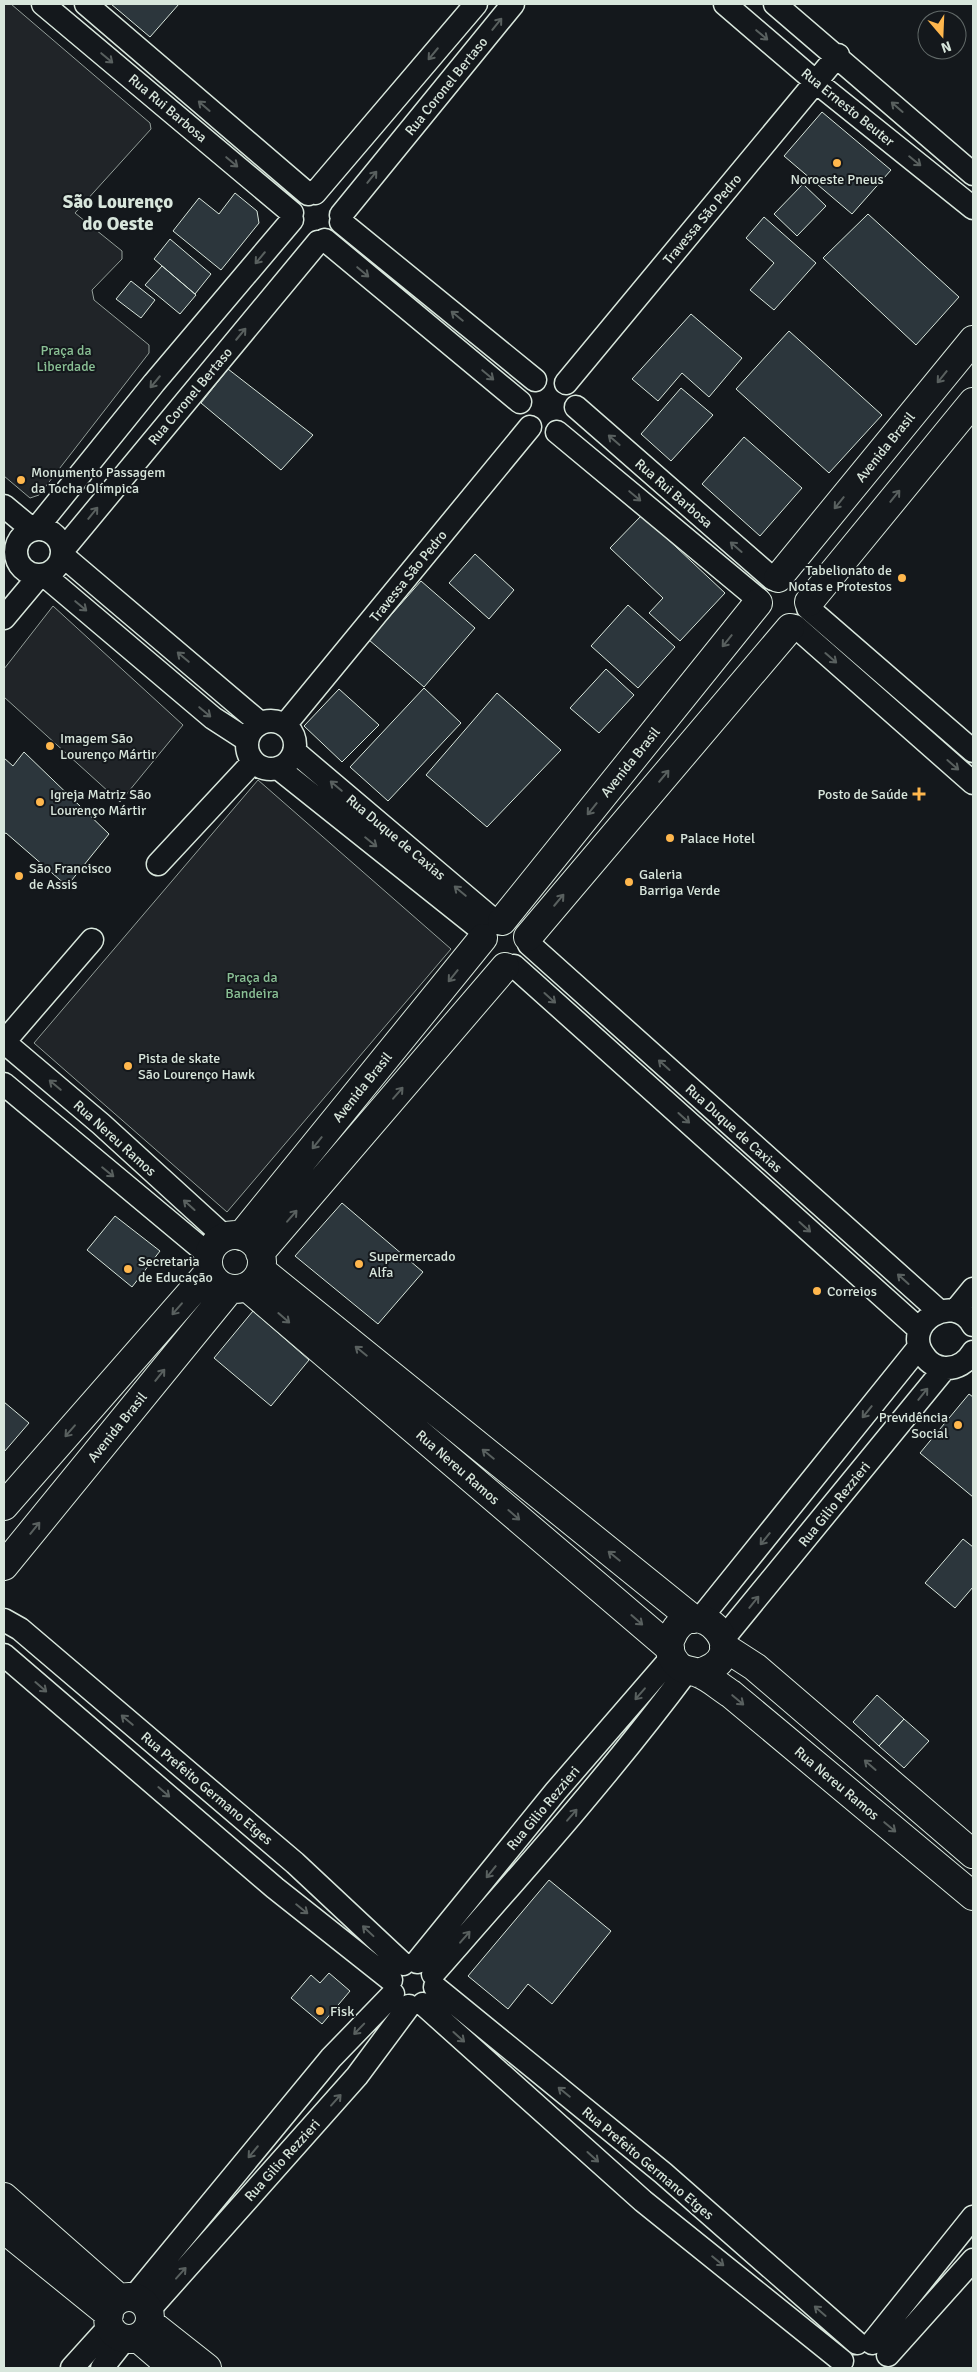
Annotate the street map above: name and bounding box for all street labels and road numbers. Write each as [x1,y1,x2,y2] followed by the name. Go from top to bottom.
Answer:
[401,34,491,139] street label: Rua Coronel Bertaso
[798,65,898,151] street label: Rua Ernesto Beuter
[125,71,210,146] street label: Rua Rui Barbosa
[660,171,745,268] street label: Travessa São Pedro
[145,344,236,448] street label: Rua Coronel Bertaso
[852,409,919,486] street label: Avenida Brasil
[631,455,716,532] street label: Rua Rui Barbosa
[366,527,451,626] street label: Travessa São Pedro
[597,724,664,801] street label: Avenida Brasil
[343,791,449,884] street label: Rua Duque de Caxias
[329,1049,396,1126] street label: Avenida Brasil
[682,1080,786,1176] street label: Rua Duque de Caxias
[70,1097,159,1180] street label: Rua Nereu Ramos
[84,1389,151,1466] street label: Avenida Brasil
[412,1426,503,1508] street label: Rua Nereu Ramos
[795,1458,874,1550] street label: Rua Gilio Rezzieri
[137,1728,276,1848] street label: Rua Prefeito Germano Etges
[791,1743,882,1824] street label: Rua Nereu Ramos
[503,1763,584,1854] street label: Rua Gilio Rezzieri
[578,2103,717,2223] street label: Rua Prefeito Germano Etges
[241,2116,324,2205] street label: Rua Gilio Rezzieri

